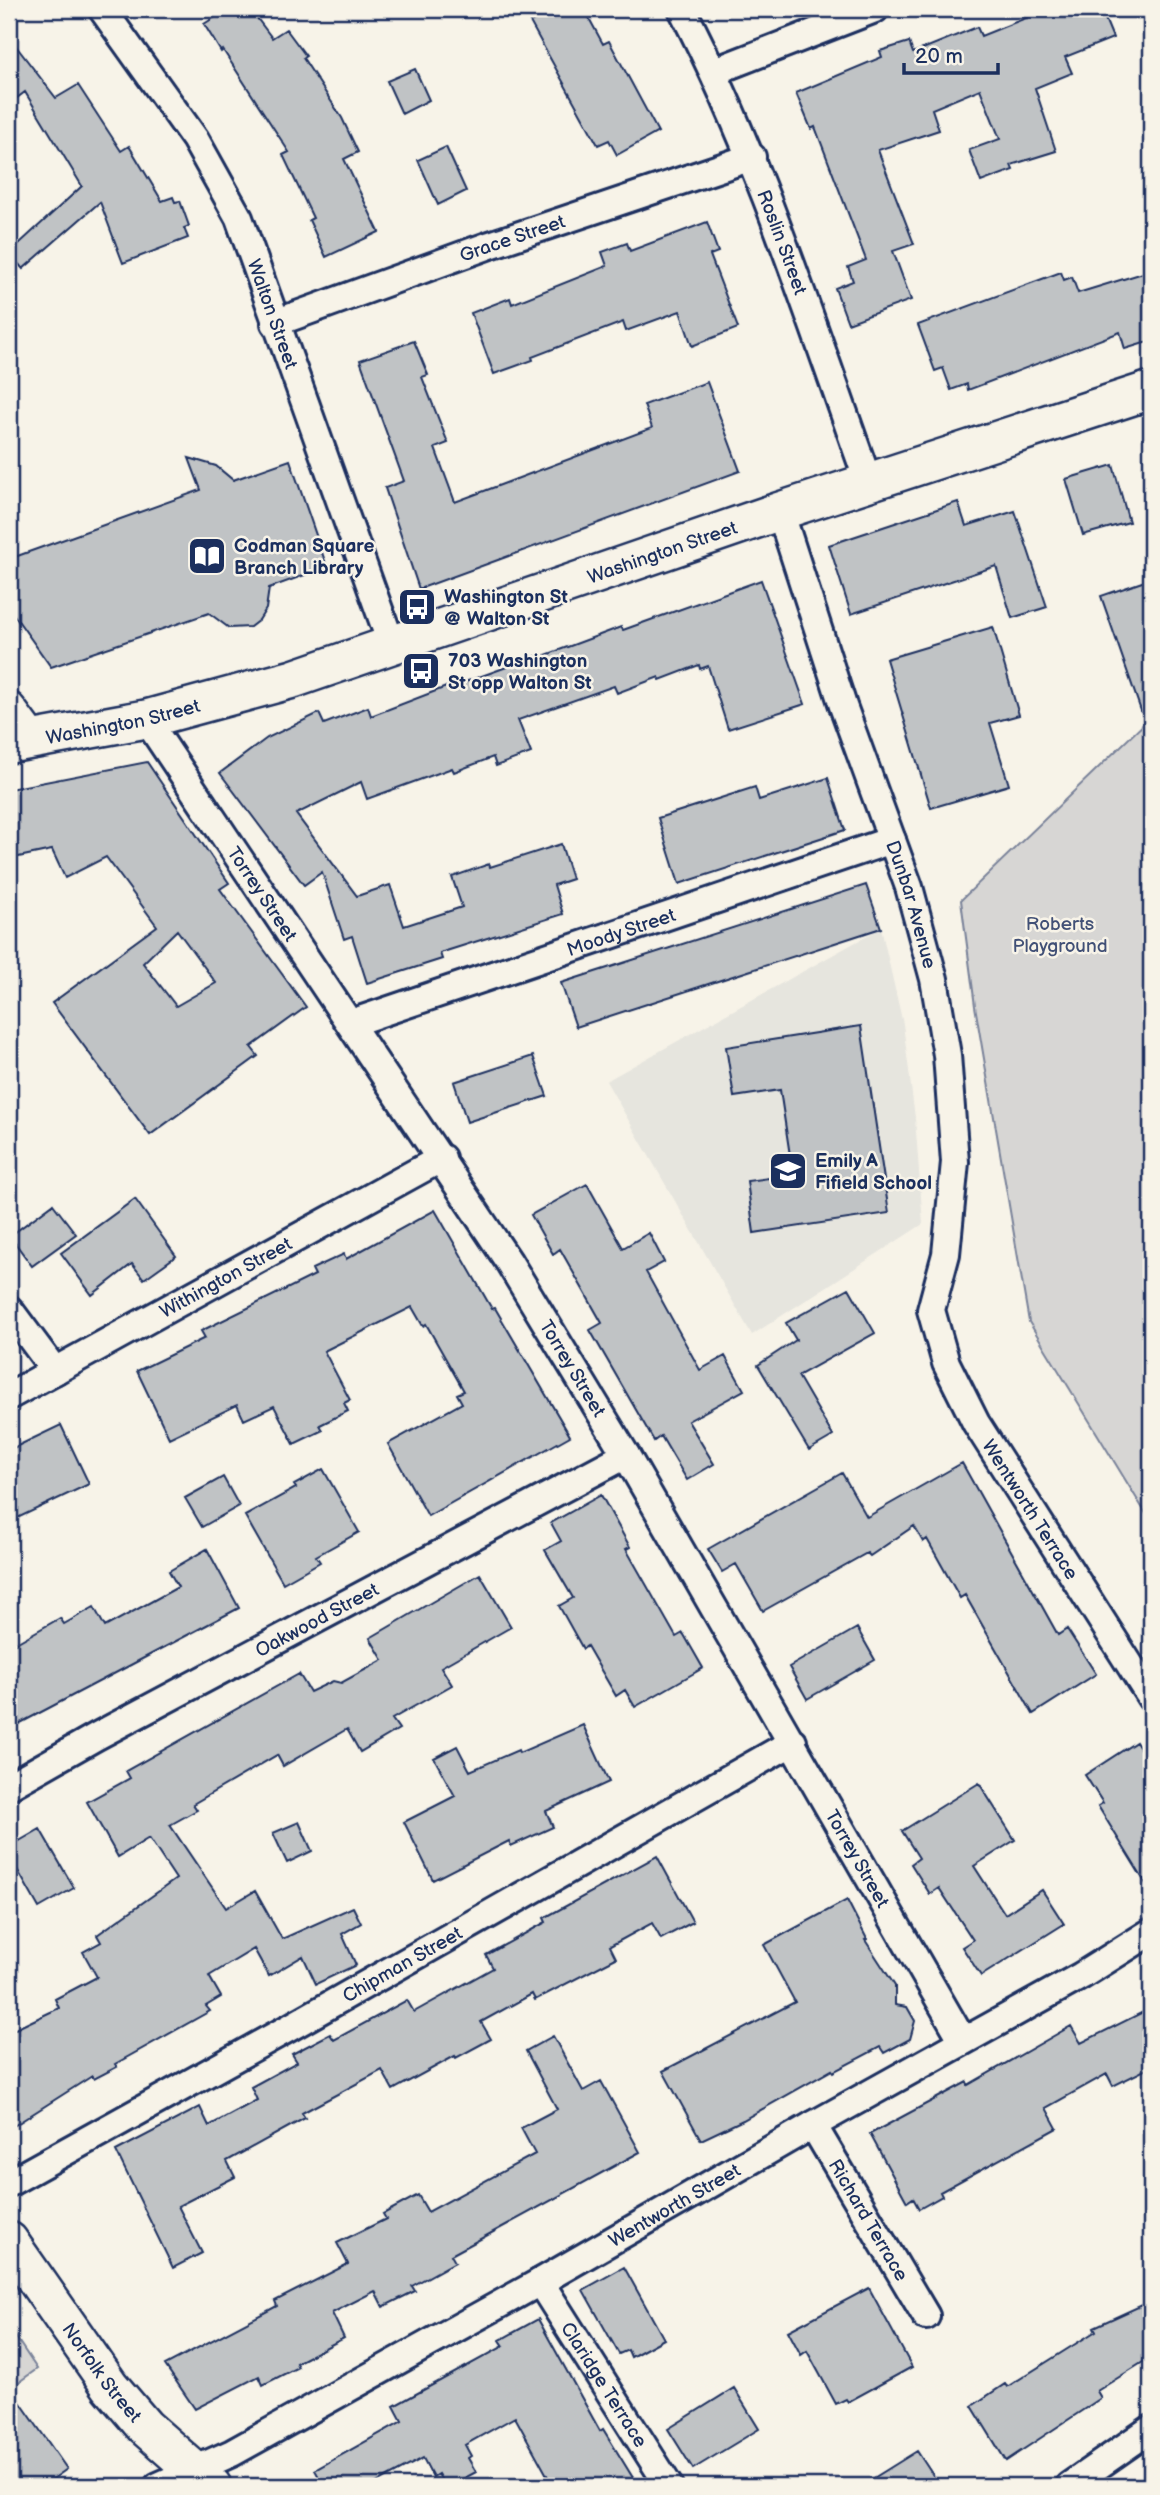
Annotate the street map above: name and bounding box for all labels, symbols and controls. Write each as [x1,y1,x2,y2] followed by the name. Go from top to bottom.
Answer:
[904,32,999,76] scale bar
[915,44,963,69] text: 20 m
[751,187,811,298] street label: Roslin Street
[457,211,568,268] street label: Grace Street
[242,256,302,372] street label: Walton Street
[585,517,741,590] street label: Washington Street
[186,535,228,577] library icon: Codman Square Branch Library
[234,535,374,580] place label: Codman Square Branch Library
[396,586,438,628] bus stop icon: Washington St @ Walton St
[444,586,568,631] place label: Washington St @ Walton St
[400,650,442,692] bus stop icon: 703 Washington St opp Walton St
[448,650,592,695] place label: 703 Washington St opp Walton St
[44,695,203,750] street label: Washington Street
[880,838,941,971] street label: Dunbar Avenue
[222,843,301,946] street label: Torrey Street
[564,904,679,962] street label: Moody Street
[1012,913,1108,958] park label: Roberts Playground
[767,1150,809,1192] school or university icon: Emily A Fifield School
[815,1150,932,1195] place label: Emily A Fifield School
[156,1233,296,1324] street label: Withington Street
[534,1316,610,1421] street label: Torrey Street
[976,1436,1083,1584] street label: Wentworth Terrace
[252,1578,383,1663] street label: Oakwood Street
[819,1806,894,1912] street label: Torrey Street
[339,1922,467,2008] street label: Chipman Street
[823,2155,913,2285] street label: Richard Terrace
[605,2159,745,2253] street label: Wentworth Street
[555,2318,652,2452] street label: Claridge Terrace
[56,2319,146,2428] street label: Norfolk Street

